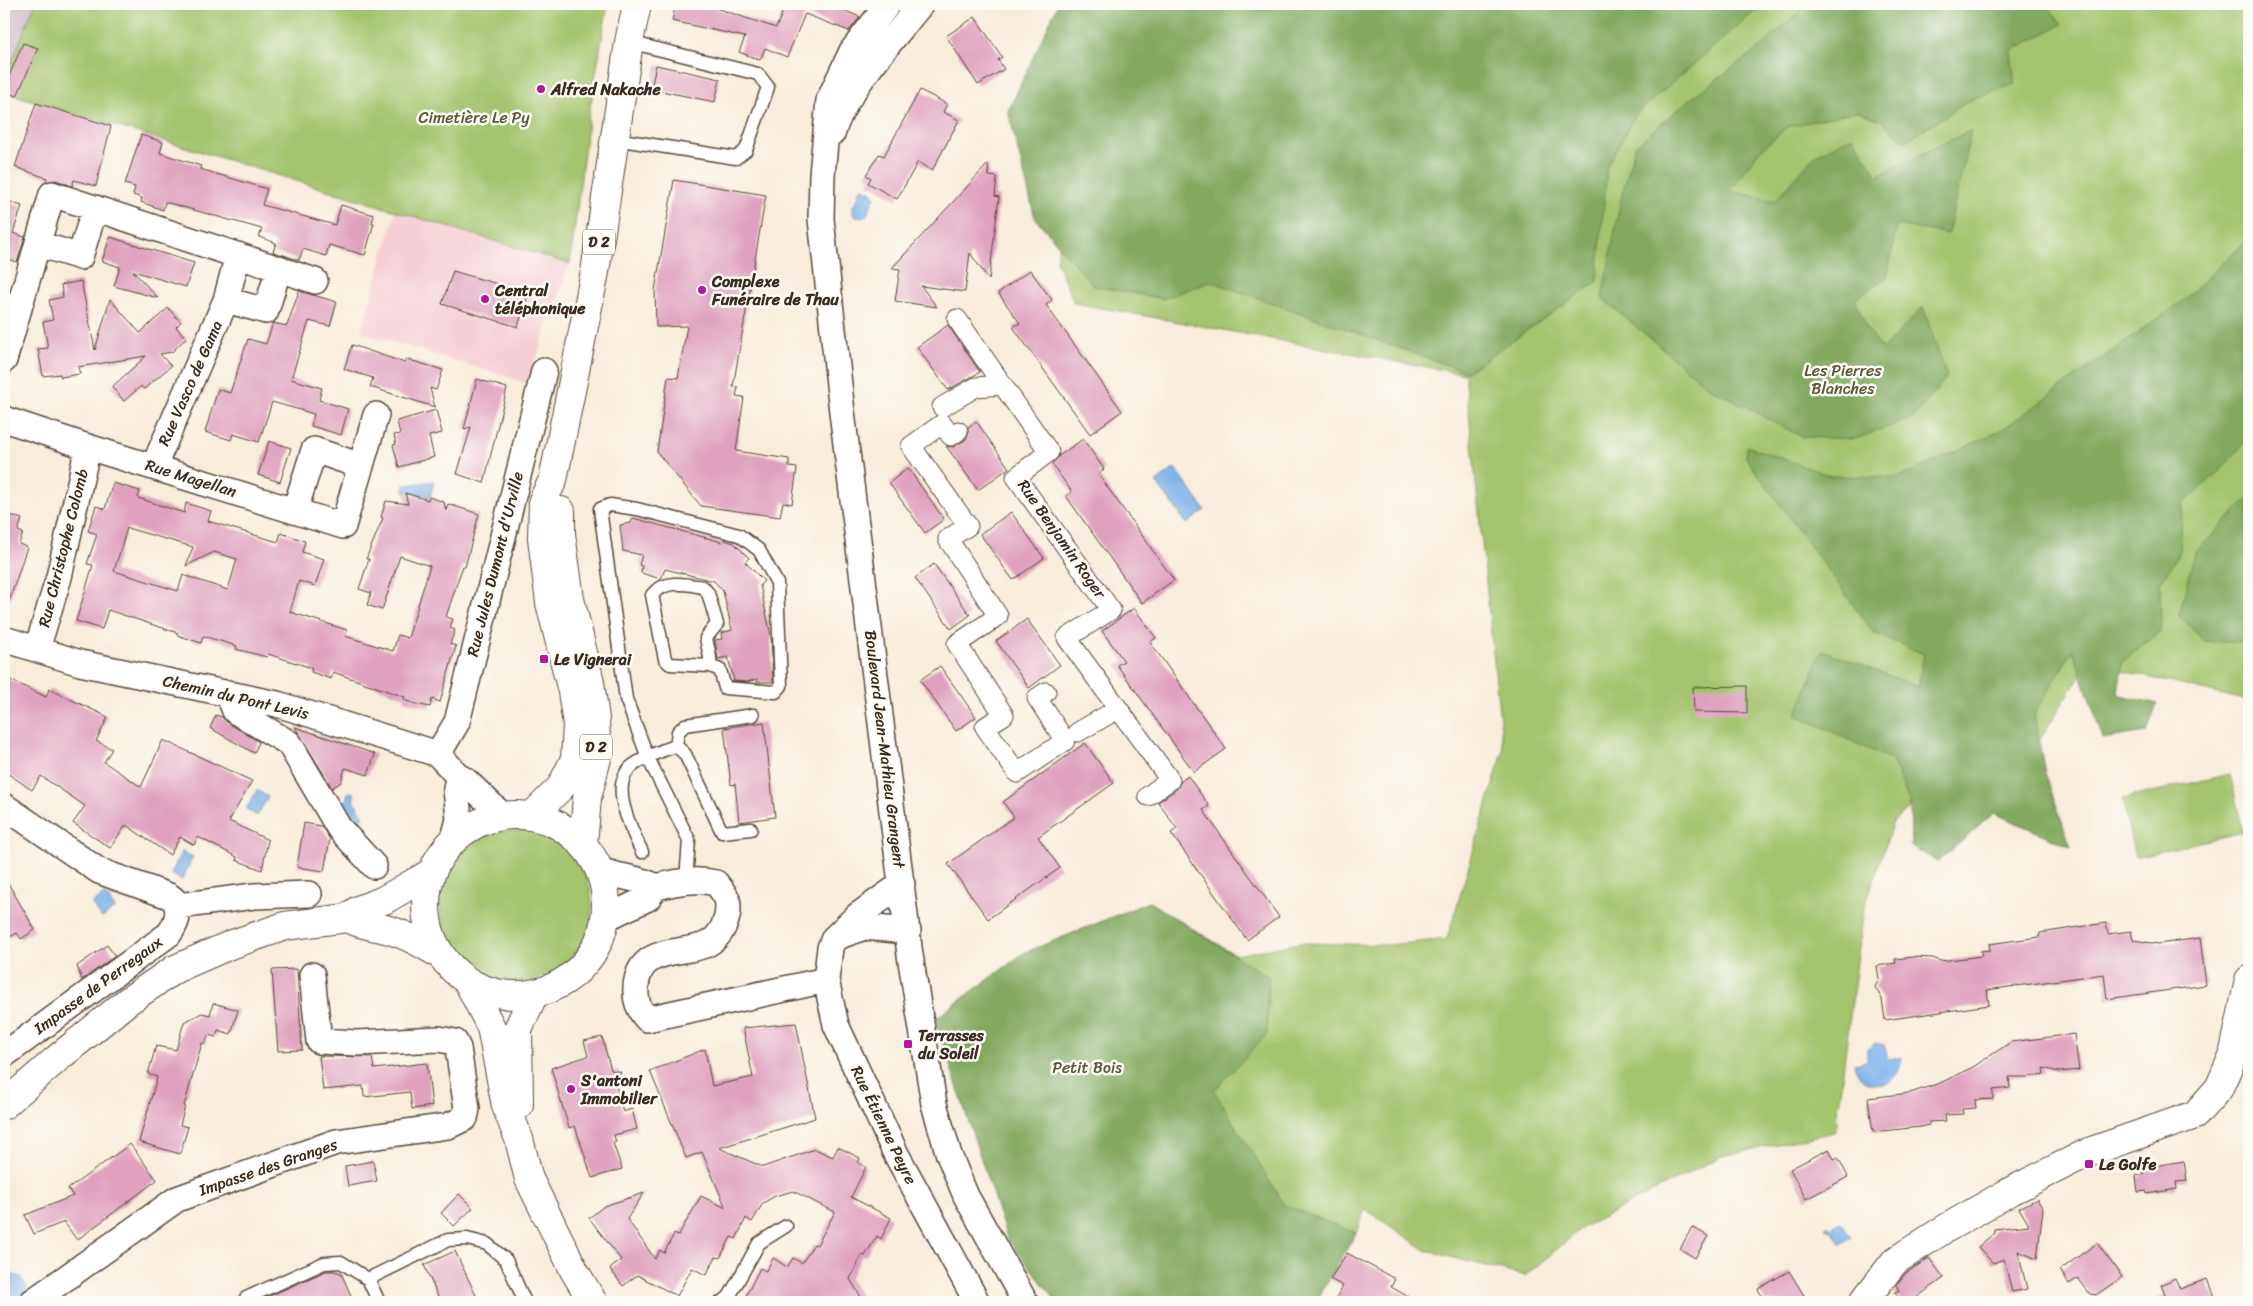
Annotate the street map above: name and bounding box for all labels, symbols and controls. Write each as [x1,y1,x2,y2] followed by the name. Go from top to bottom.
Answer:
[550,75,661,104] place label: Alfred Nakache
[535,83,547,95] marker: Alfred Nakache
[419,103,530,132] park label: Cimetière Le Py
[583,230,615,254] road number: D 2
[711,267,839,314] place label: Complexe Funéraire de Thau
[494,276,586,323] place label: Central téléphonique
[696,284,708,296] marker: Complexe Funéraire de Thau
[479,293,491,305] marker: Central téléphonique
[149,315,231,451] street label: Rue Vasco de Gama
[1804,356,1882,403] park label: Les Pierres Blanches
[142,450,241,506] street label: Rue Magellan
[29,465,97,630] street label: Rue Christophe Colomb
[458,468,532,660] street label: Rue Jules Dumont d'Urville
[1010,473,1115,606] street label: Rue Benjamin Roger
[856,629,914,870] street label: Boulevard Jean-Mathieu Grangent
[554,645,633,674] place label: Le Vignerai
[538,653,550,665] marker: Le Vignerai
[160,666,313,728] street label: Chemin du Pont Levis
[580,734,612,760] road number: D 2
[26,928,169,1043] street label: Impasse de Perregaux
[918,1021,984,1068] place label: Terrasses du Soleil
[902,1038,914,1050] marker: Terrasses du Soleil
[1052,1053,1122,1082] park label: Petit Bois
[843,1060,925,1190] street label: Rue Étienne Peyre
[580,1066,658,1113] place label: S'antoni Immobilier
[565,1083,577,1095] marker: S'antoni Immobilier
[194,1129,342,1205] street label: Impasse des Granges
[2099,1150,2156,1179] place label: Le Golfe
[2083,1158,2095,1170] marker: Le Golfe

